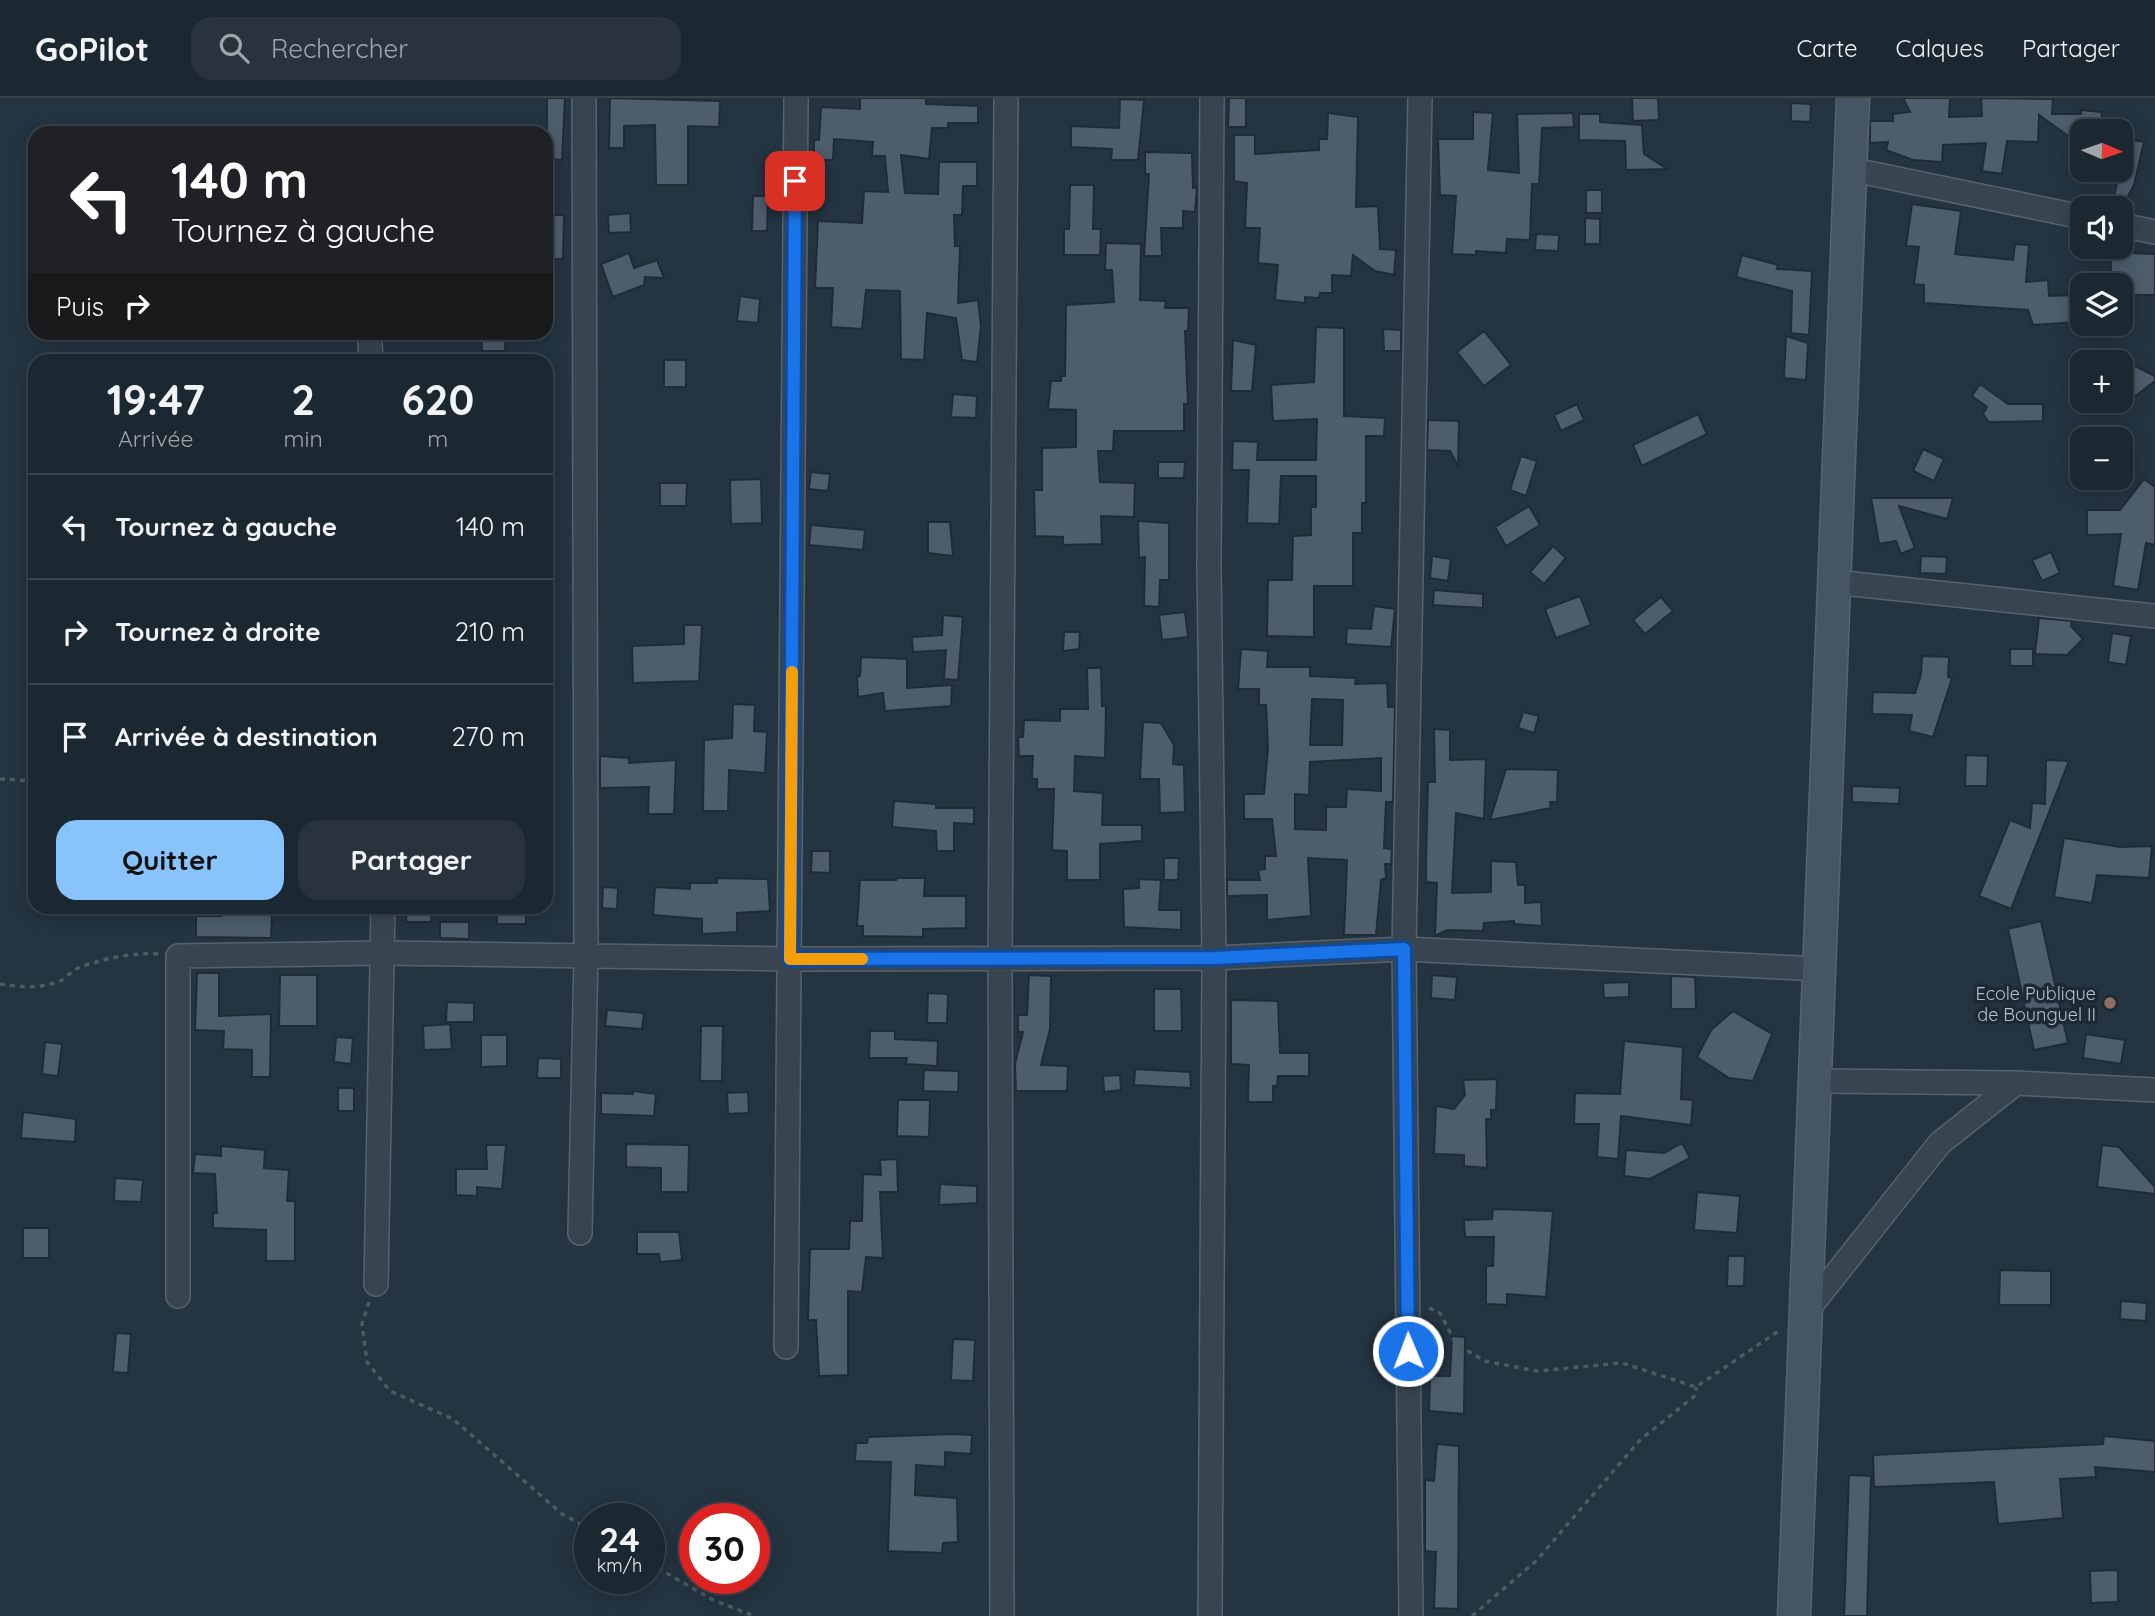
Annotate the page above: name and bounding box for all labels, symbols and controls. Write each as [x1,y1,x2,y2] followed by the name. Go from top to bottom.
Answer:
[191,17,681,80] search box
[35,28,149,69] text: GoPilot
[215,29,253,67] icon: search
[271,32,408,65] text: Rechercher
[1796,33,1858,63] text: Carte
[1896,33,1984,63] text: Calques
[2022,33,2120,63] text: Partager
[2070,119,2133,182] north arrow
[2070,119,2133,490] map controls
[171,149,308,210] text: 140 m
[765,151,825,211] pin
[56,154,147,245] icon: left
[776,162,814,200] icon: arrive
[2070,196,2133,259] button: sound
[171,210,435,250] text: Tournez à gauche
[2070,273,2133,336] button: layers
[118,287,156,325] icon: right
[56,290,104,323] text: Puis
[2070,350,2133,413] button: +
[107,373,205,426] text: 19:47
[291,373,315,426] text: 2
[401,373,474,426] text: 620
[118,424,194,453] text: Arrivée
[284,424,323,453] text: min
[427,424,448,453] text: m
[2070,427,2133,490] button: −
[56,508,94,546] icon: left
[115,510,337,543] text: Tournez à gauche
[456,510,525,543] text: 140 m
[56,613,94,651] icon: right
[115,615,320,648] text: Tournez à droite
[455,615,525,648] text: 210 m
[56,718,94,756] icon: arrive
[115,720,378,753] text: Arrivée à destination
[451,720,525,753] text: 270 m
[56,820,284,900] button: Quitter
[298,820,525,900] button: Partager
[1976,982,2096,1026] place label: Ecole Publique de Bounguel II
[2102,995,2118,1011] marker: Ecole Publique de Bounguel II
[1371,1314,1445,1388] position arrow
[679,1503,770,1594] speed limit sign: 30
[599,1517,640,1561] text: 24
[597,1554,642,1577] text: km/h

